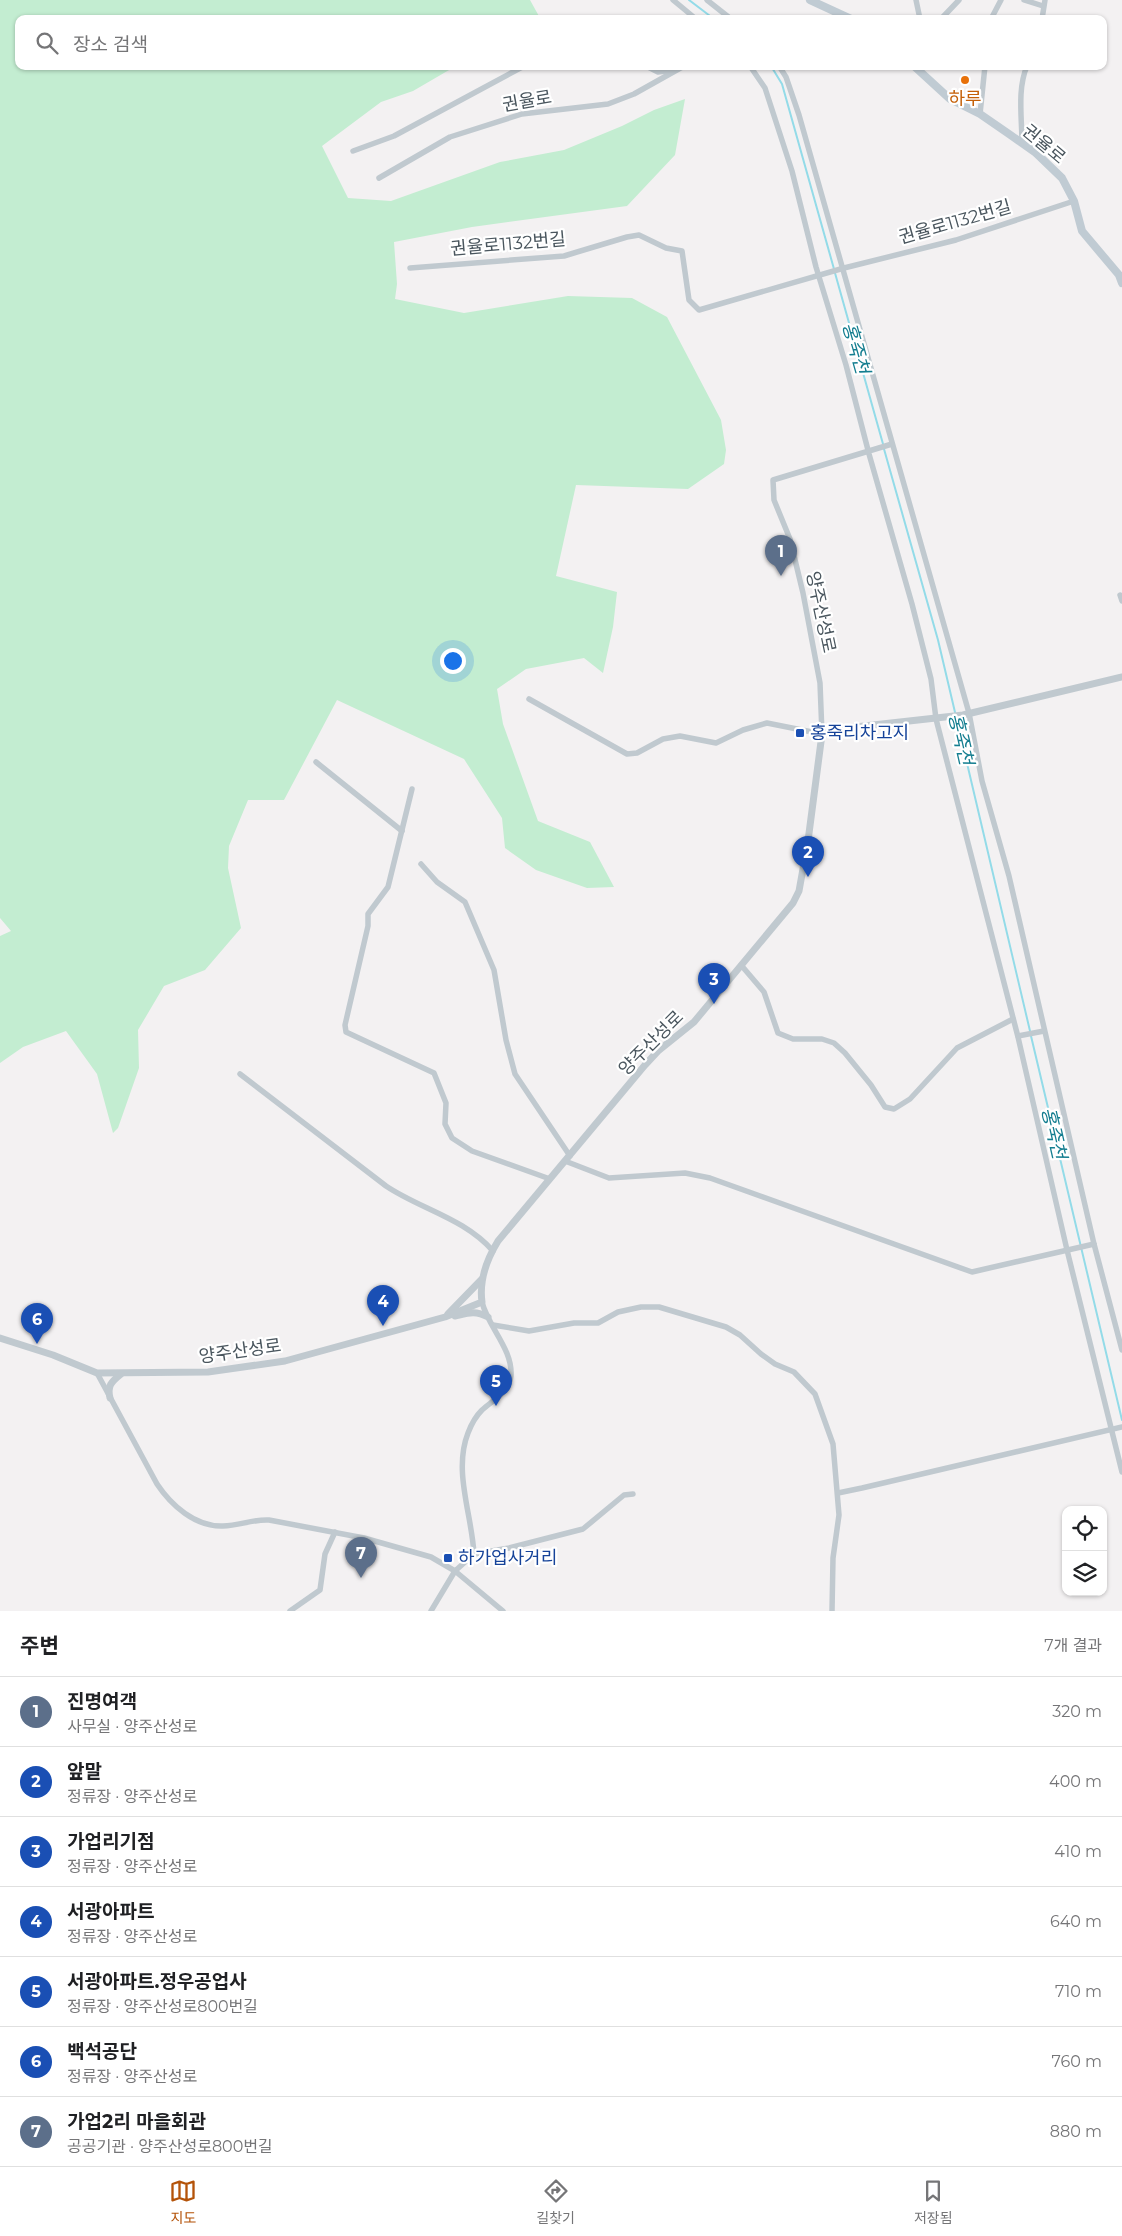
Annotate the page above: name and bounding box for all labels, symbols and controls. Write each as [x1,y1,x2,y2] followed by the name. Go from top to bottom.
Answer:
[15,15,1107,70] search box
[33,29,61,57] icon: search
[73,33,148,56] text: 장소 검색
[959,74,971,86] marker: 하루
[501,86,553,116] street label: 권율로
[948,88,982,110] place label: 하루
[1018,120,1070,168] street label: 권율로
[896,195,1014,249] street label: 권율로1132번길
[449,228,567,260] street label: 권율로1132번길
[838,320,875,378] water label: 홍죽천
[765,535,797,576] pin: 1
[802,569,840,655] street label: 양주산성로
[440,648,466,674] your location
[944,711,978,769] water label: 홍죽천
[810,722,909,744] place label: 홍죽리차고지
[794,727,806,739] marker: 홍죽리차고지
[792,836,824,877] pin: 2
[698,963,730,1004] pin: 3
[614,1006,688,1080] street label: 양주산성로
[1037,1105,1071,1163] water label: 홍죽천
[367,1285,399,1326] pin: 4
[21,1303,53,1344] pin: 6
[197,1334,283,1368] street label: 양주산성로
[480,1365,512,1406] pin: 5
[1062,1506,1107,1596] map controls
[1062,1506,1107,1551] button: locate
[345,1537,377,1578] pin: 7
[458,1547,557,1569] place label: 하가업사거리
[1062,1551,1107,1596] button: layers
[442,1552,454,1564] marker: 하가업사거리
[20,1633,59,1658] text: 주변
[1044,1636,1102,1655] text: 7개 결과
[67,1690,137,1713] text: 진명여객
[33,1702,39,1721] text: 1
[1052,1702,1102,1721] text: 320 m
[67,1717,197,1736] text: 사무실 · 양주산성로
[67,1760,102,1783] text: 앞말
[31,1772,41,1791] text: 2
[1049,1772,1102,1791] text: 400 m
[67,1787,197,1806] text: 정류장 · 양주산성로
[67,1830,154,1853] text: 가업리기점
[31,1842,41,1861] text: 3
[1054,1842,1102,1861] text: 410 m
[67,1857,197,1876] text: 정류장 · 양주산성로
[67,1900,154,1923] text: 서광아파트
[30,1912,42,1931] text: 4
[1050,1912,1102,1931] text: 640 m
[67,1927,197,1946] text: 정류장 · 양주산성로
[67,1970,247,1993] text: 서광아파트.정우공업사
[31,1982,41,2001] text: 5
[1055,1982,1102,2001] text: 710 m
[67,1997,258,2016] text: 정류장 · 양주산성로800번길
[67,2040,137,2063] text: 백석공단
[31,2052,41,2071] text: 6
[1051,2052,1102,2071] text: 760 m
[67,2067,197,2086] text: 정류장 · 양주산성로
[67,2110,206,2133] text: 가업2리 마을회관
[31,2122,41,2141] text: 7
[1050,2122,1102,2141] text: 880 m
[67,2137,273,2156] text: 공공기관 · 양주산성로800번길
[169,2177,197,2227] tab: 지도
[536,2177,575,2227] tab: 길찾기
[914,2177,953,2227] tab: 저장됨

